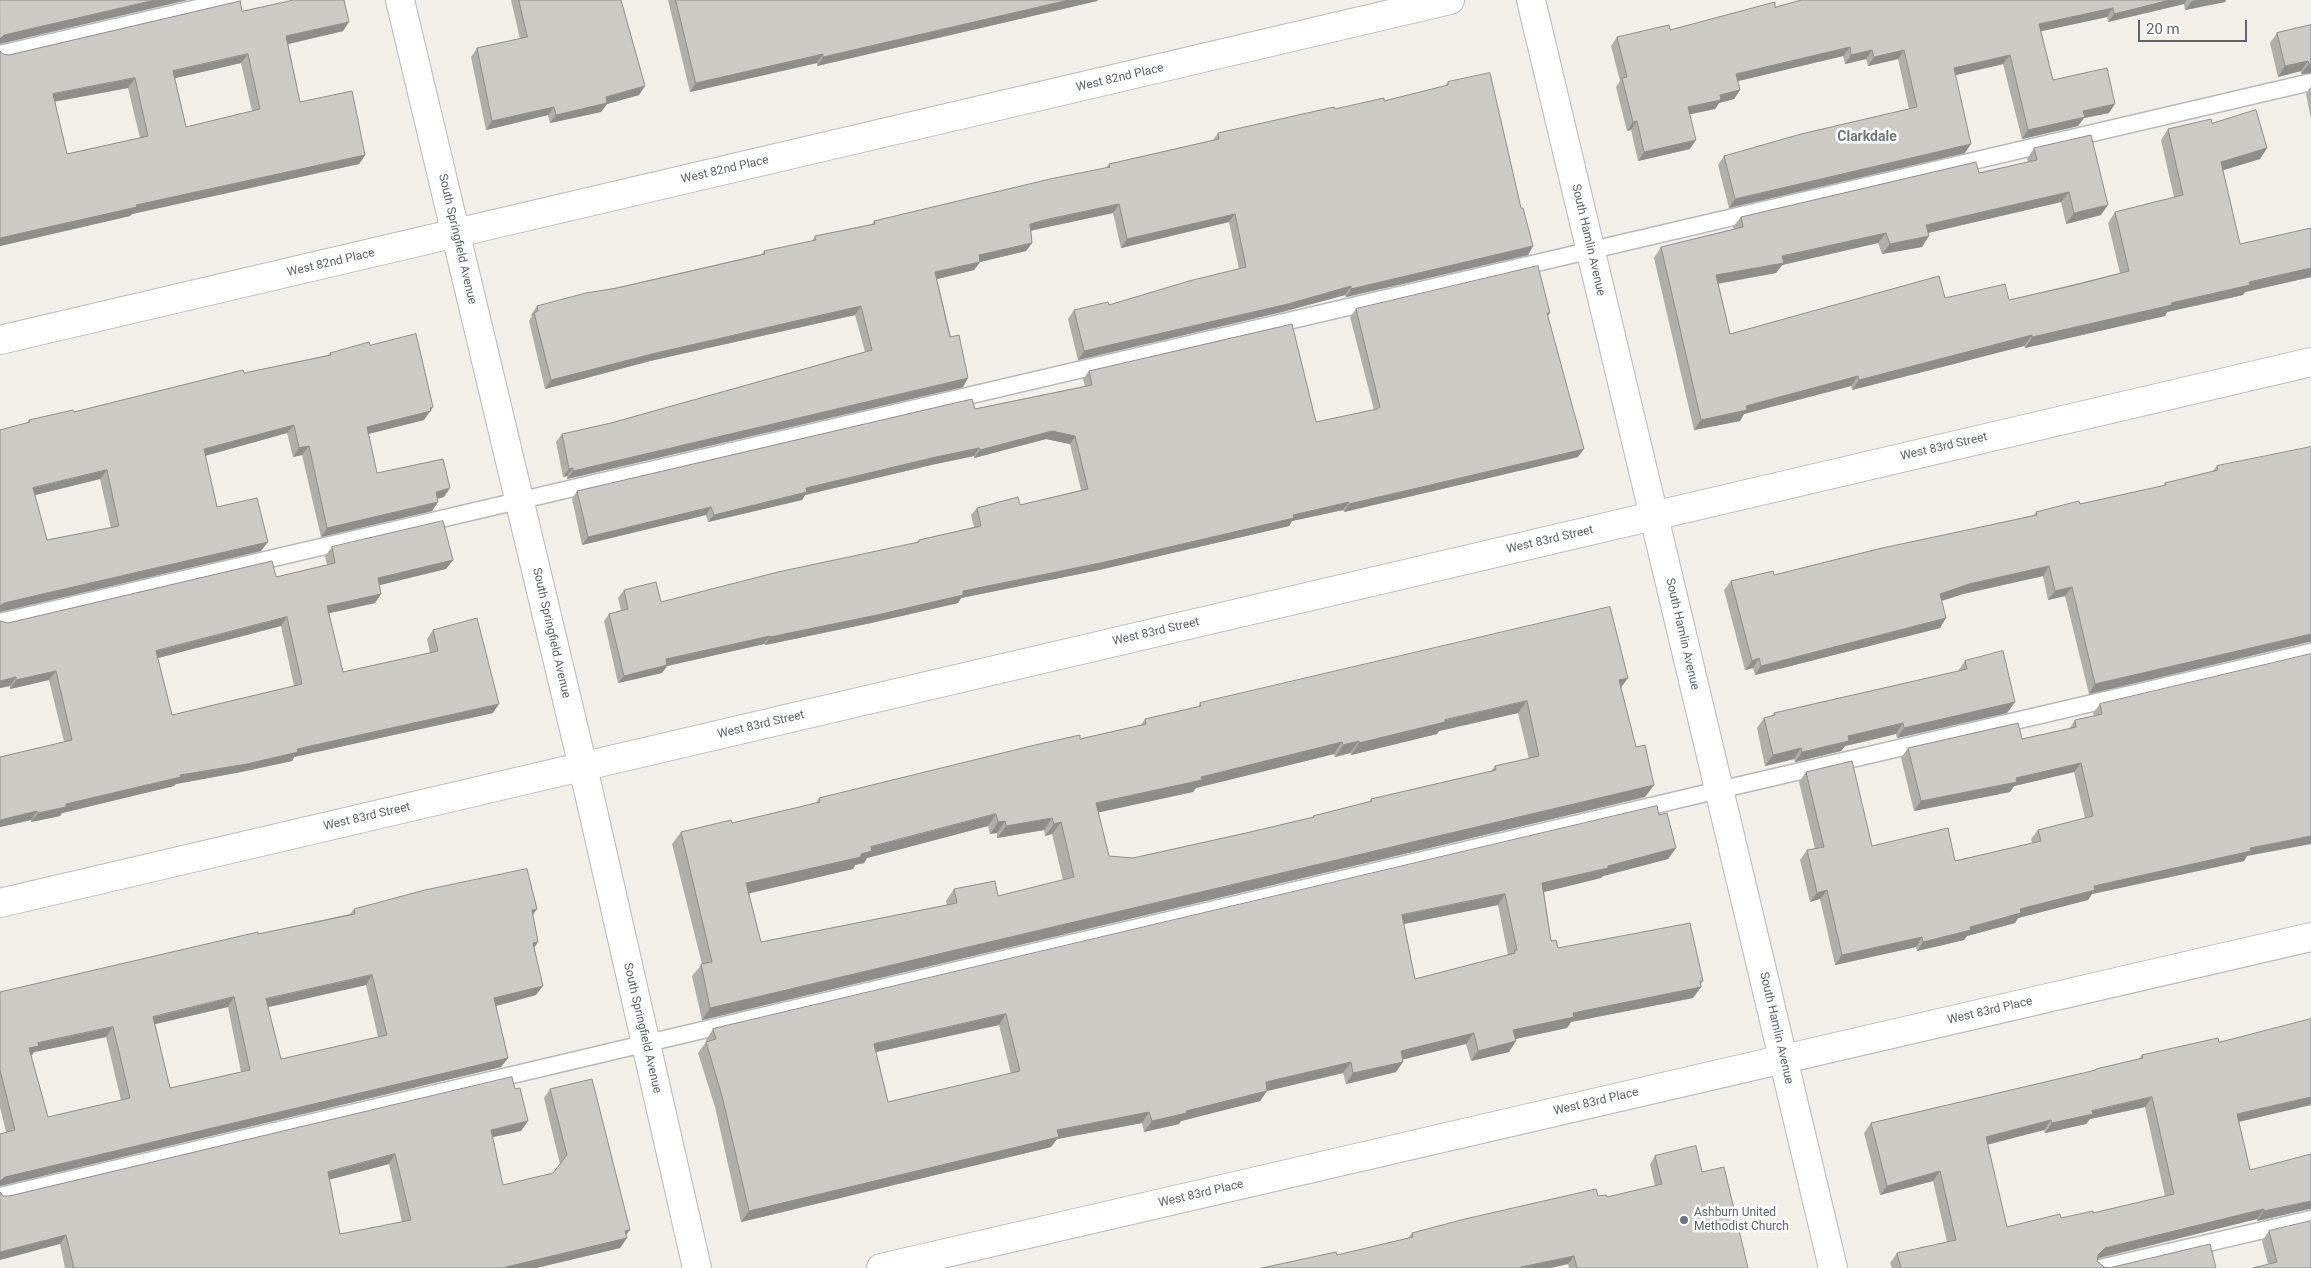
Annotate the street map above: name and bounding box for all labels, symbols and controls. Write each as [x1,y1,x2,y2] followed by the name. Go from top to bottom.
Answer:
[2141,10,2250,42] scale bar
[2146,20,2180,38] text: 20 m
[1075,61,1165,95] street label: West 82nd Place
[1837,129,1897,145] district label: Clarkdale
[680,153,770,187] street label: West 82nd Place
[435,172,479,306] street label: South Springfield Avenue
[1568,183,1608,297] street label: South Hamlin Avenue
[286,246,376,280] street label: West 82nd Place
[1899,430,1989,464] street label: West 83rd Street
[1505,523,1595,557] street label: West 83rd Street
[529,566,573,700] street label: South Springfield Avenue
[1662,577,1702,691] street label: South Hamlin Avenue
[1111,615,1201,649] street label: West 83rd Street
[716,708,806,742] street label: West 83rd Street
[322,800,412,834] street label: West 83rd Street
[620,961,664,1095] street label: South Springfield Avenue
[1756,971,1796,1085] street label: South Hamlin Avenue
[1946,994,2034,1028] street label: West 83rd Place
[1552,1085,1640,1119] street label: West 83rd Place
[1157,1177,1245,1211] street label: West 83rd Place
[1694,1206,1789,1234] place label: Ashburn United Methodist Church
[1678,1214,1690,1226] marker: Ashburn United Methodist Church

